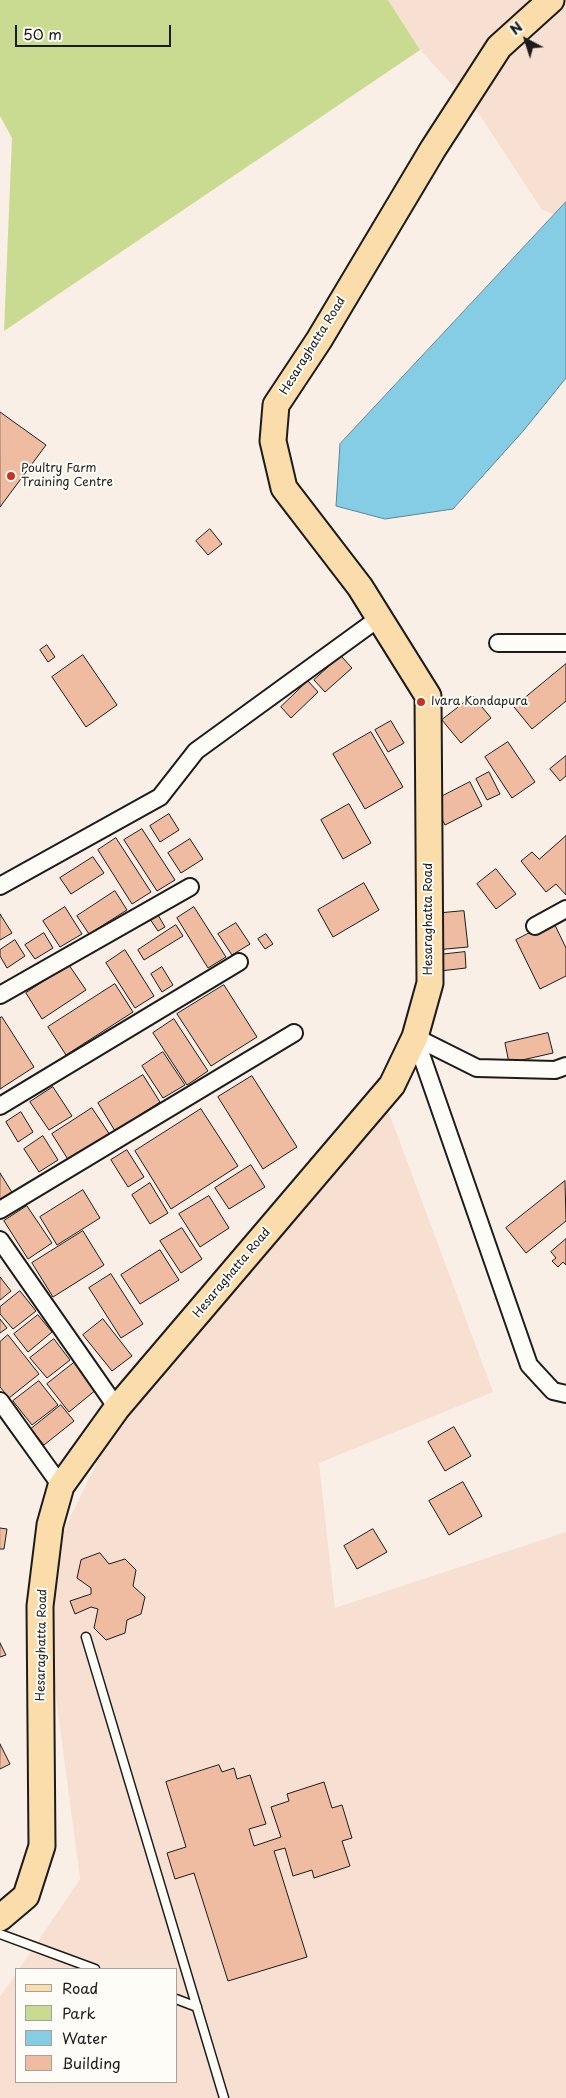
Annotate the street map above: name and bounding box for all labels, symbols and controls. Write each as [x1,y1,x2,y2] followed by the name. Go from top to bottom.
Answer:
[18,15,174,47] scale bar
[501,15,551,65] north arrow
[505,17,527,40] text: N
[23,22,62,45] text: 50 m
[277,295,349,397] street label: Hesaraghatta Road
[21,462,113,490] place label: Poultry Farm Training Centre
[5,470,17,482] marker: Poultry Farm Training Centre
[431,695,528,709] place label: Ivara Kondapura
[415,696,427,708] marker: Ivara Kondapura
[422,863,436,975] street label: Hesaraghatta Road
[190,1225,274,1321] street label: Hesaraghatta Road
[34,1589,50,1701] street label: Hesaraghatta Road
[15,1968,178,2083] legend
[62,1976,98,1999] text: Road
[62,2001,96,2024] text: Park
[62,2026,107,2049] text: Water
[62,2051,121,2074] text: Building

